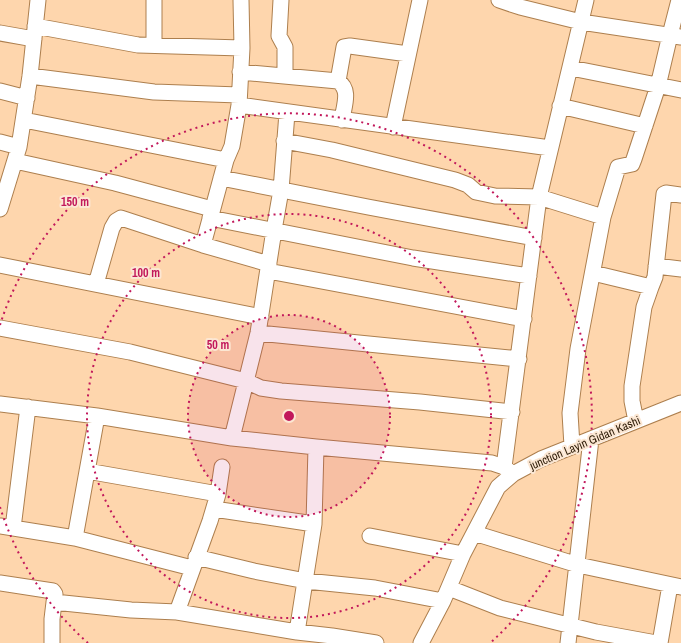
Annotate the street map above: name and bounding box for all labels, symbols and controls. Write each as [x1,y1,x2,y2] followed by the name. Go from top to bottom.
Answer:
[61,194,89,210] text: 150 m
[132,265,160,281] text: 100 m
[207,337,229,353] text: 50 m
[282,409,296,423] centre of rings
[526,412,643,474] street label: junction Layin Gidan Kashi

